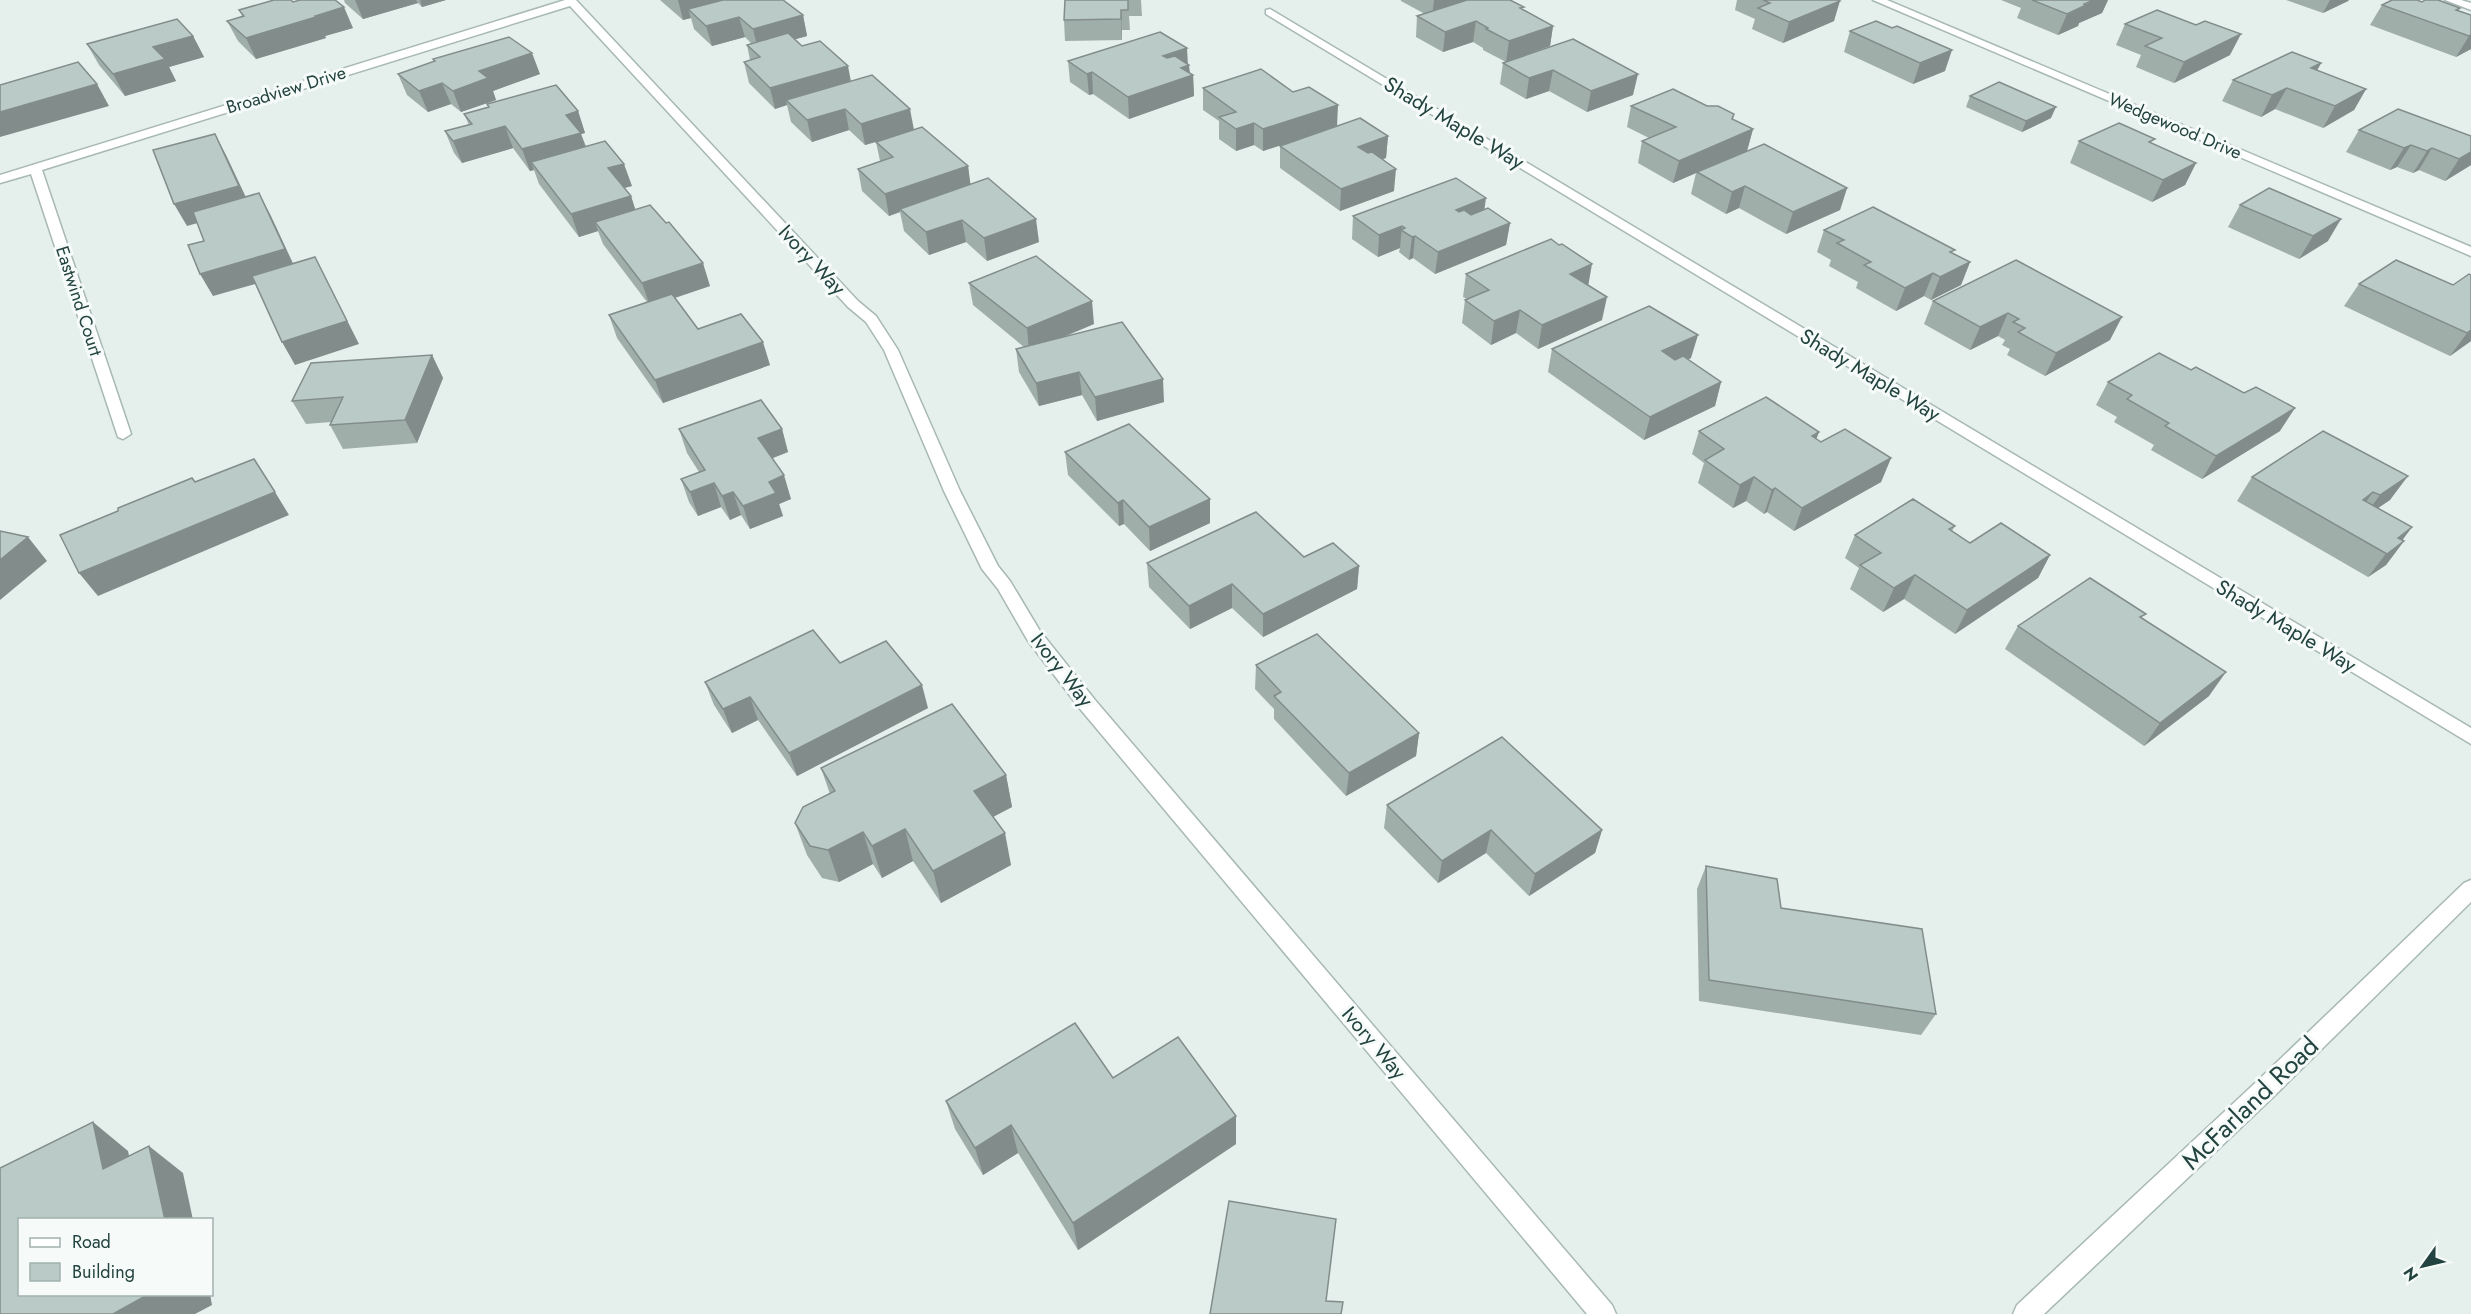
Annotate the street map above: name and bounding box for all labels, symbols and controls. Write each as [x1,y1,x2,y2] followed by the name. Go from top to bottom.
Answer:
[223,59,349,121] street label: Broadview Drive
[1378,69,1531,177] street label: Shady Maple Way
[2104,86,2246,166] street label: Wedgewood Drive
[771,218,853,303] street label: Ivory Way
[49,243,109,360] street label: Eastwind Court
[1794,321,1947,429] street label: Shady Maple Way
[2210,572,2363,680] street label: Shady Maple Way
[1023,627,1101,714] street label: Ivory Way
[1335,1000,1414,1086] street label: Ivory Way
[2173,1028,2327,1178] street label: McFarland Road
[18,1218,213,1296] legend
[72,1229,111,1255] text: Road
[2393,1236,2453,1296] north arrow
[72,1259,135,1285] text: Building
[2398,1262,2424,1286] text: N

